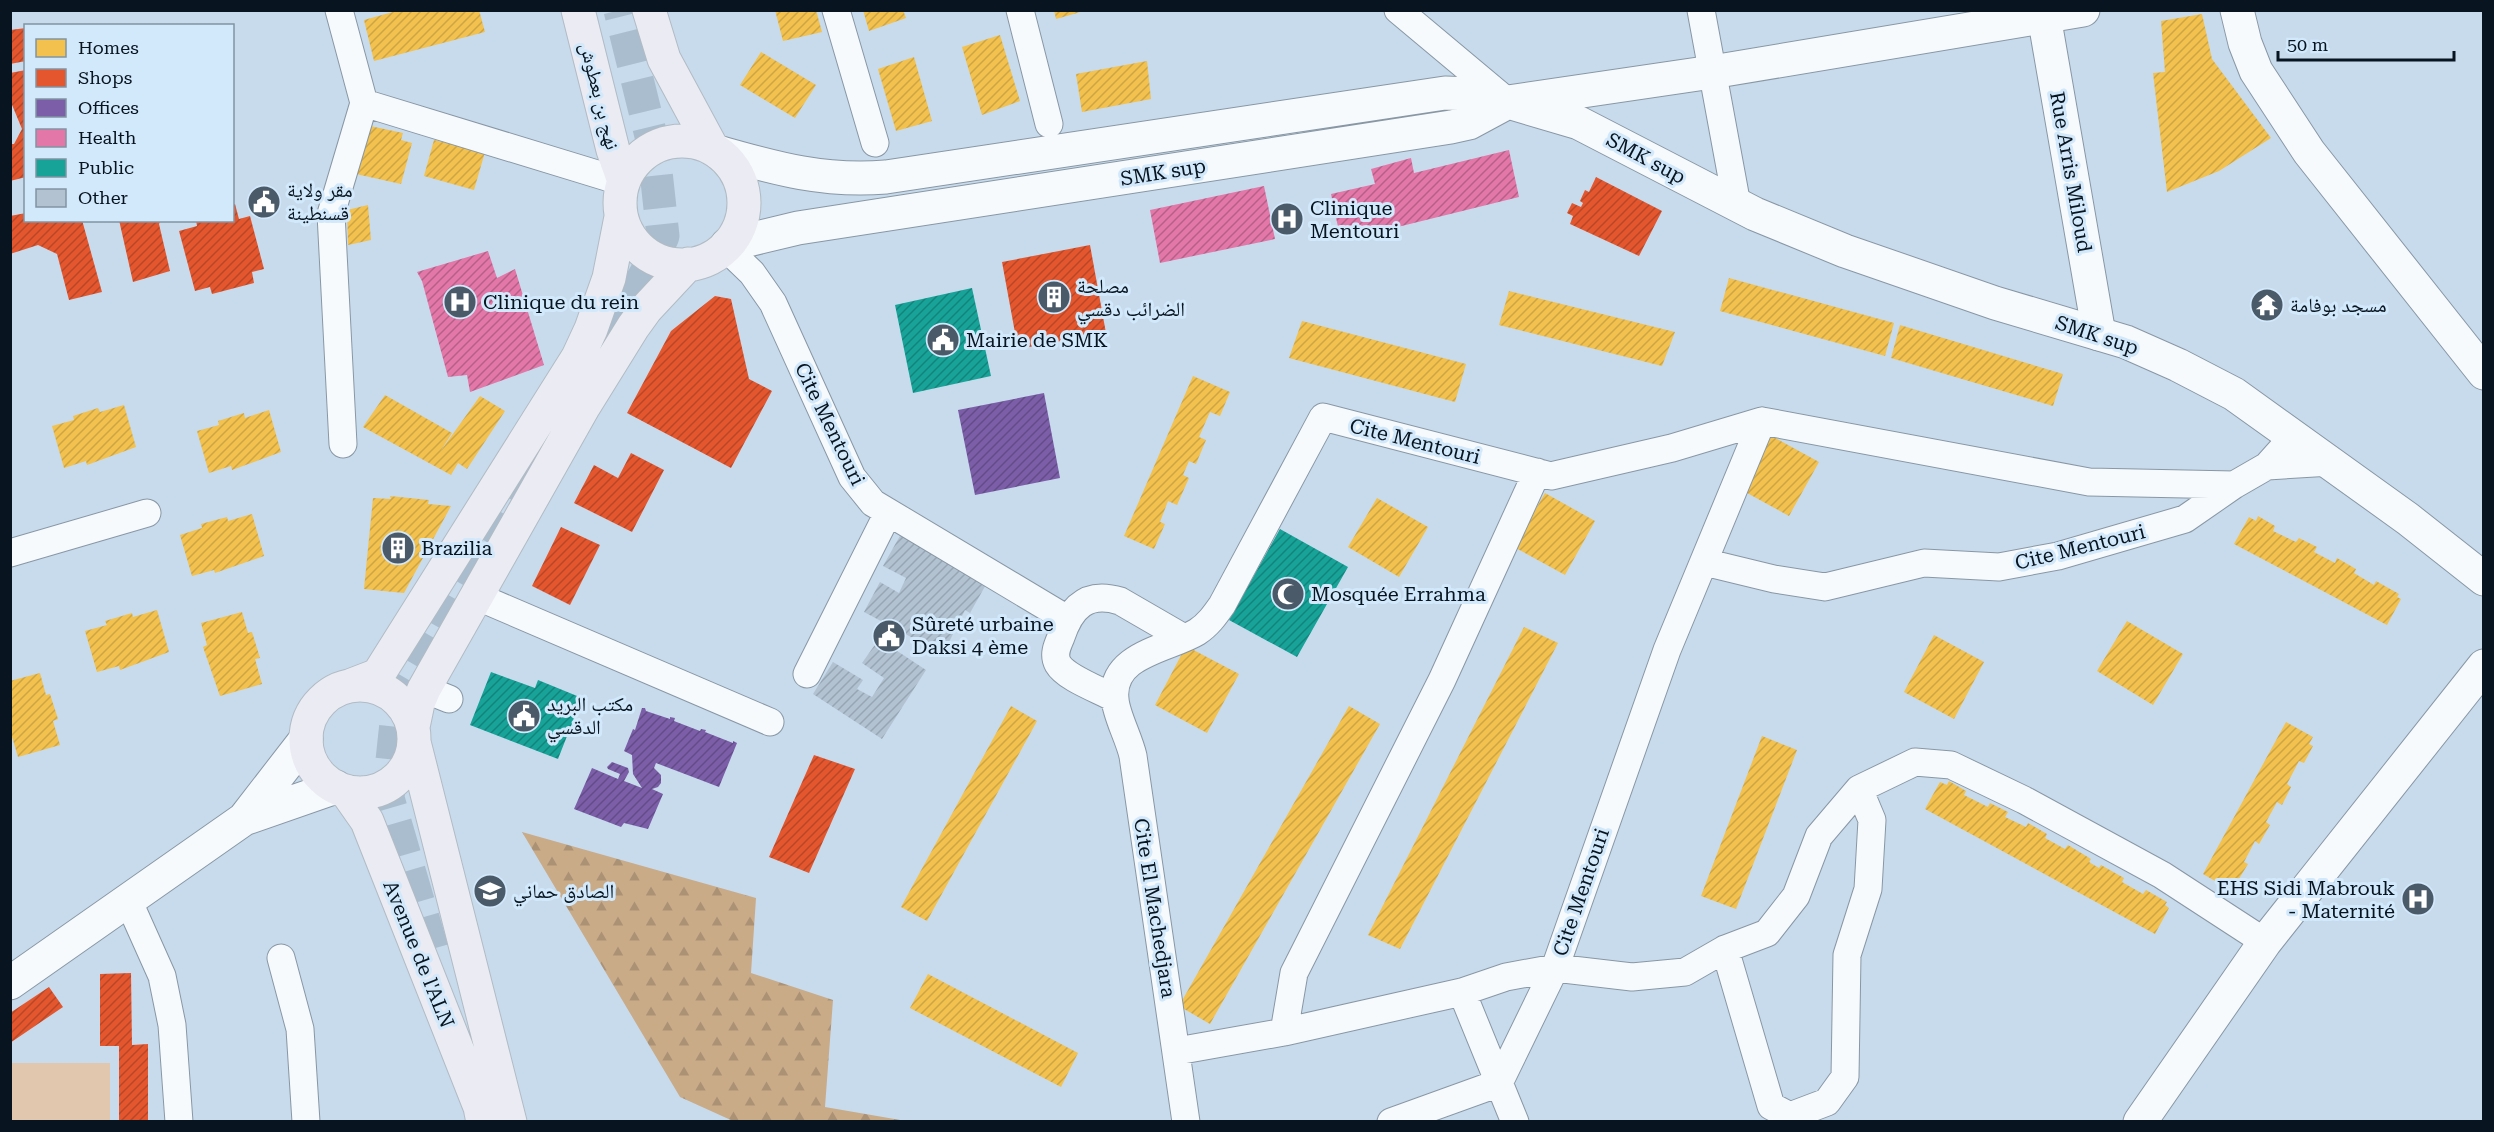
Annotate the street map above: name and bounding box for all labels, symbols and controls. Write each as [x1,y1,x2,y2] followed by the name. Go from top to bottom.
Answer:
[24,24,234,222] legend
[2278,24,2454,62] scale bar
[2287,34,2328,55] text: 50 m
[78,37,139,58] text: Homes
[574,40,625,152] street label: نهج بن بعطوش
[78,67,132,88] text: Shops
[2045,90,2097,254] street label: Rue Arris Miloud
[78,97,139,118] text: Offices
[78,127,137,148] text: Health
[1602,127,1690,189] street label: SMK sup
[1119,153,1207,191] street label: SMK sup
[78,157,134,178] text: Public
[287,178,353,225] place label: مقر ولاية قسنطينة
[246,184,282,220] public building icon: مقر ولاية قسنطينة
[78,187,128,208] text: Other
[1310,196,1399,243] place label: Clinique Mentouri
[1269,201,1305,237] hospital icon: Clinique Mentouri
[1077,274,1185,325] place label: مصلحة الضرائب دقسي
[1036,279,1072,315] building icon: مصلحة الضرائب دقسي
[442,284,478,320] hospital icon: Clinique du rein
[2249,287,2285,323] temple icon: مسجد بوفامة
[483,290,639,314] place label: Clinique du rein
[2290,293,2387,317] place label: مسجد بوفامة
[2052,310,2142,360] street label: SMK sup
[925,322,961,358] public building icon: Mairie de SMK
[966,328,1108,352] place label: Mairie de SMK
[790,359,870,489] street label: Cite Mentouri
[1347,413,1483,469] street label: Cite Mentouri
[2012,519,2148,575] street label: Cite Mentouri
[380,530,416,566] building icon: Brazilia
[421,536,493,560] place label: Brazilia
[1270,576,1306,612] mosque icon: Mosquée Errahma
[1311,582,1486,606] place label: Mosquée Errahma
[912,612,1054,659] place label: Sûreté urbaine Daksi 4 ème
[871,618,907,654] public building icon: Sûreté urbaine Daksi 4 ème
[547,692,633,743] place label: مكتب البريد الدقسي
[506,698,542,734] public building icon: مكتب البريد الدقسي
[1129,817,1181,1000] street label: Cite El Machedjara
[1548,825,1614,959] street label: Cite Mentouri
[472,873,508,909] school or university icon: الصادق حماني
[2217,876,2395,923] place label: EHS Sidi Mabrouk - Maternité
[378,877,460,1031] street label: Avenue de l'ALN
[513,879,614,907] place label: الصادق حماني
[2400,881,2436,917] hospital icon: EHS Sidi Mabrouk - Maternité

